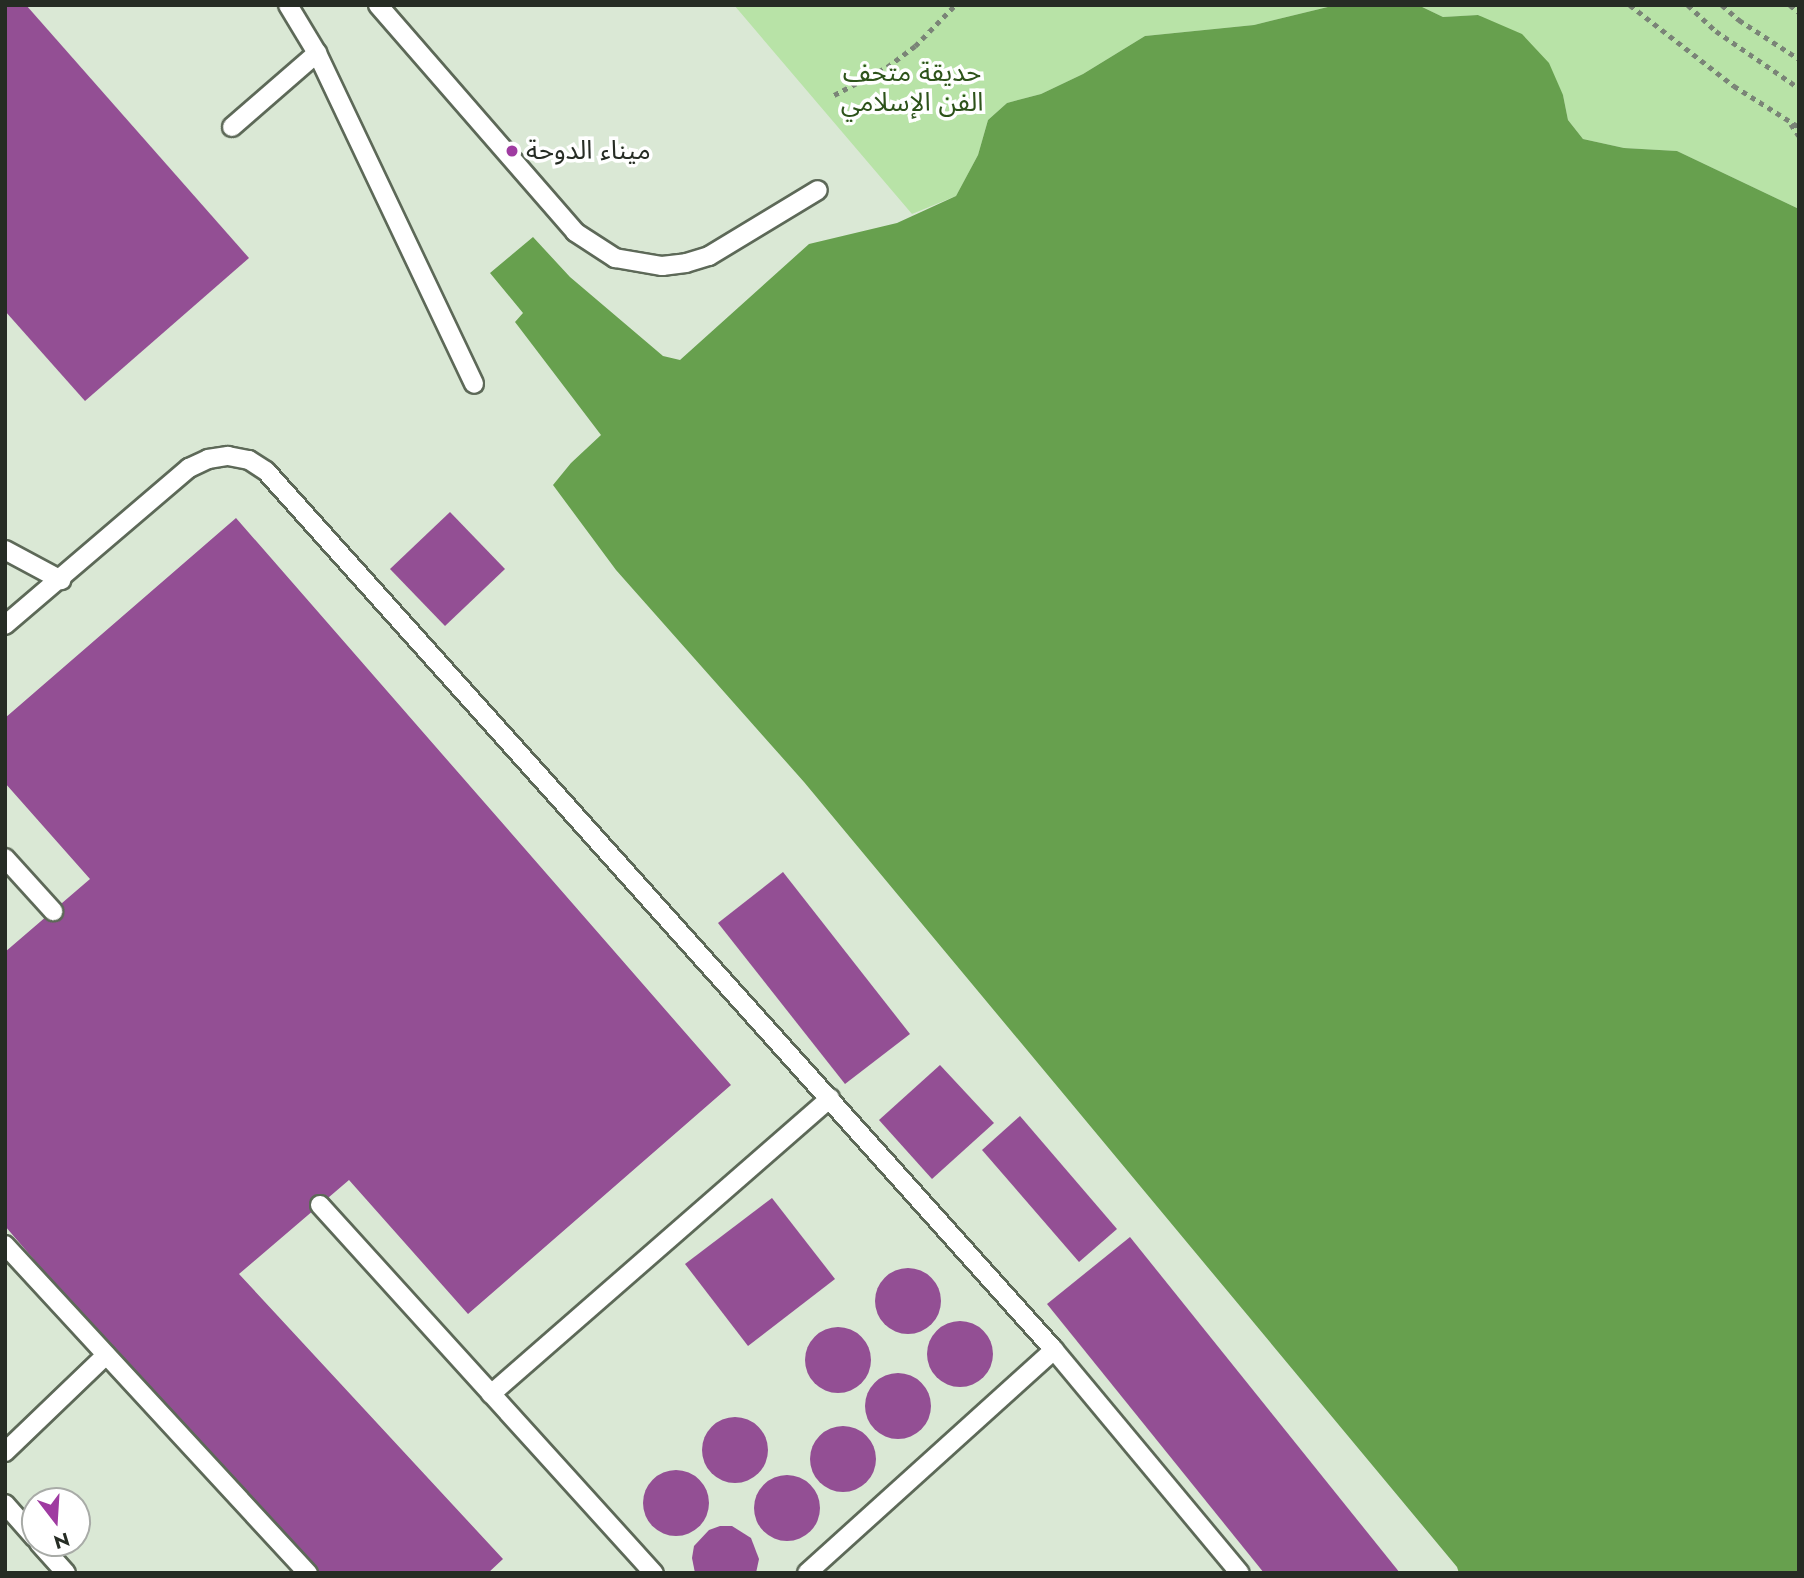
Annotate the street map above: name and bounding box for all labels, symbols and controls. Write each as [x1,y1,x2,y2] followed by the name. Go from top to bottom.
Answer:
[841,57,983,119] park label: حديقة متحف الفن الإسلامي
[526,135,651,167] place label: ميناء الدوحة
[504,143,520,159] marker: ميناء الدوحة
[21,1487,91,1557] north arrow
[51,1526,73,1556] text: N

